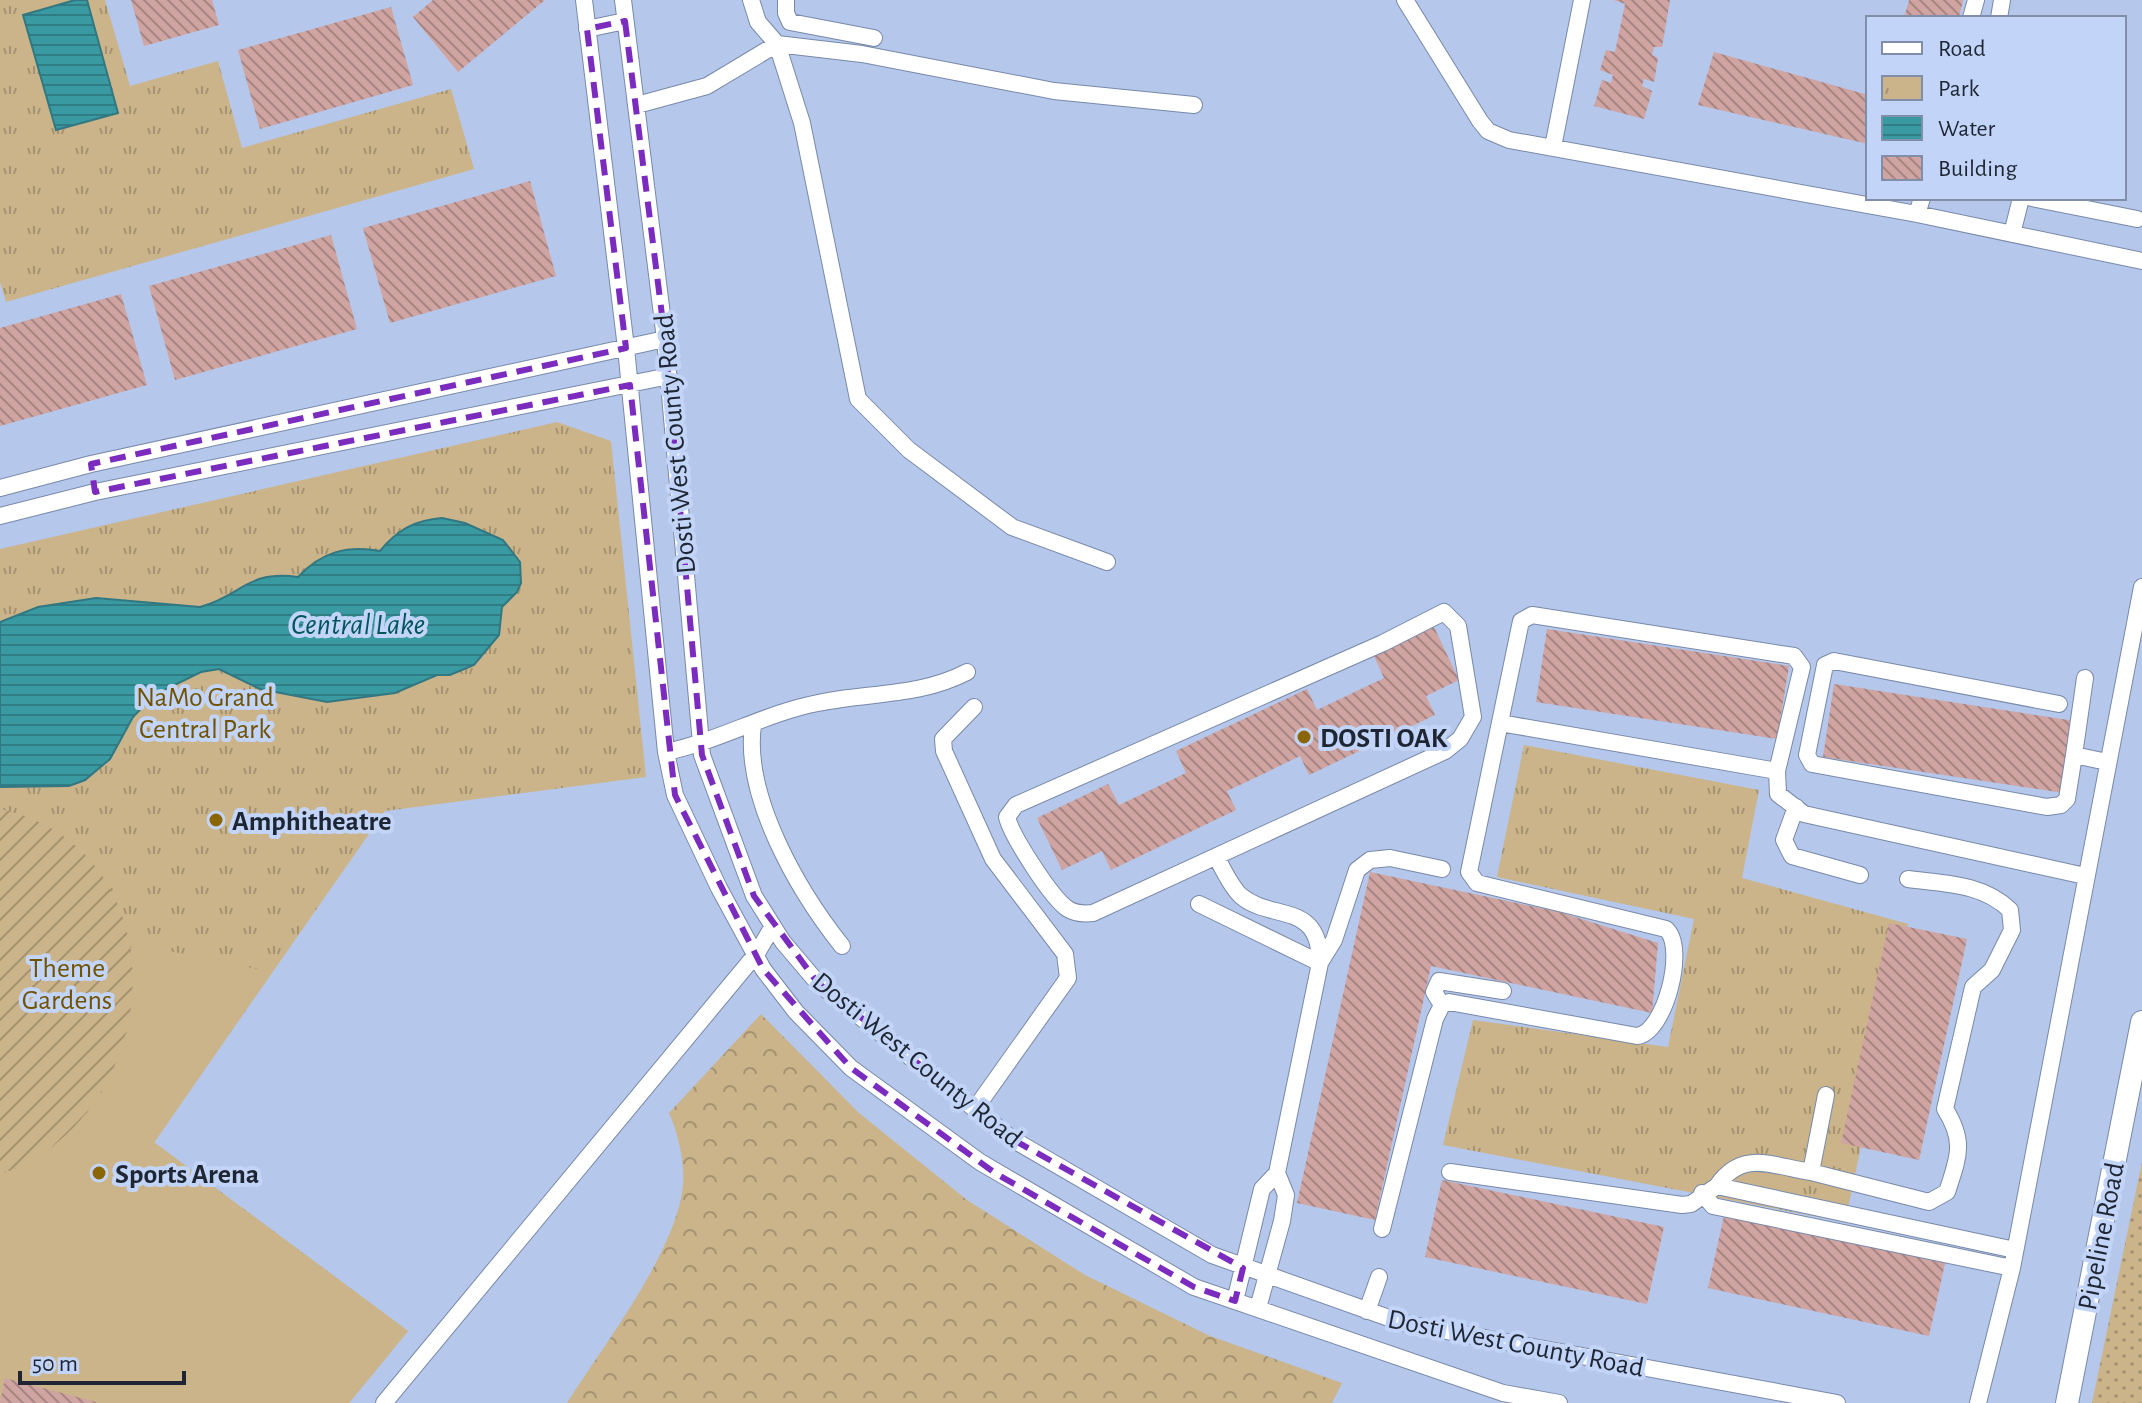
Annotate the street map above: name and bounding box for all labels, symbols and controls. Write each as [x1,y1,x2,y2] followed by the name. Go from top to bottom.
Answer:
[1866,16,2126,200] legend
[1938,37,1986,61] text: Road
[1938,77,1979,101] text: Park
[1938,117,1996,141] text: Water
[1938,157,2017,181] text: Building
[651,313,701,575] street label: Dosti West County Road
[291,610,425,640] water label: Central Lake
[136,684,274,744] park label: NaMo Grand Central Park
[1320,725,1448,753] place label: DOSTI OAK
[1295,728,1313,746] marker: DOSTI OAK
[232,808,391,836] place label: Amphitheatre
[207,811,225,829] marker: Amphitheatre
[22,955,112,1015] park label: Theme Gardens
[807,968,1027,1153] street label: Dosti West County Road
[2074,1160,2130,1313] street label: Pipeline Road
[115,1161,259,1189] place label: Sports Arena
[90,1164,108,1182] marker: Sports Arena
[1385,1305,1646,1383] street label: Dosti West County Road
[20,1335,184,1385] scale bar
[32,1352,78,1376] text: 50 m

